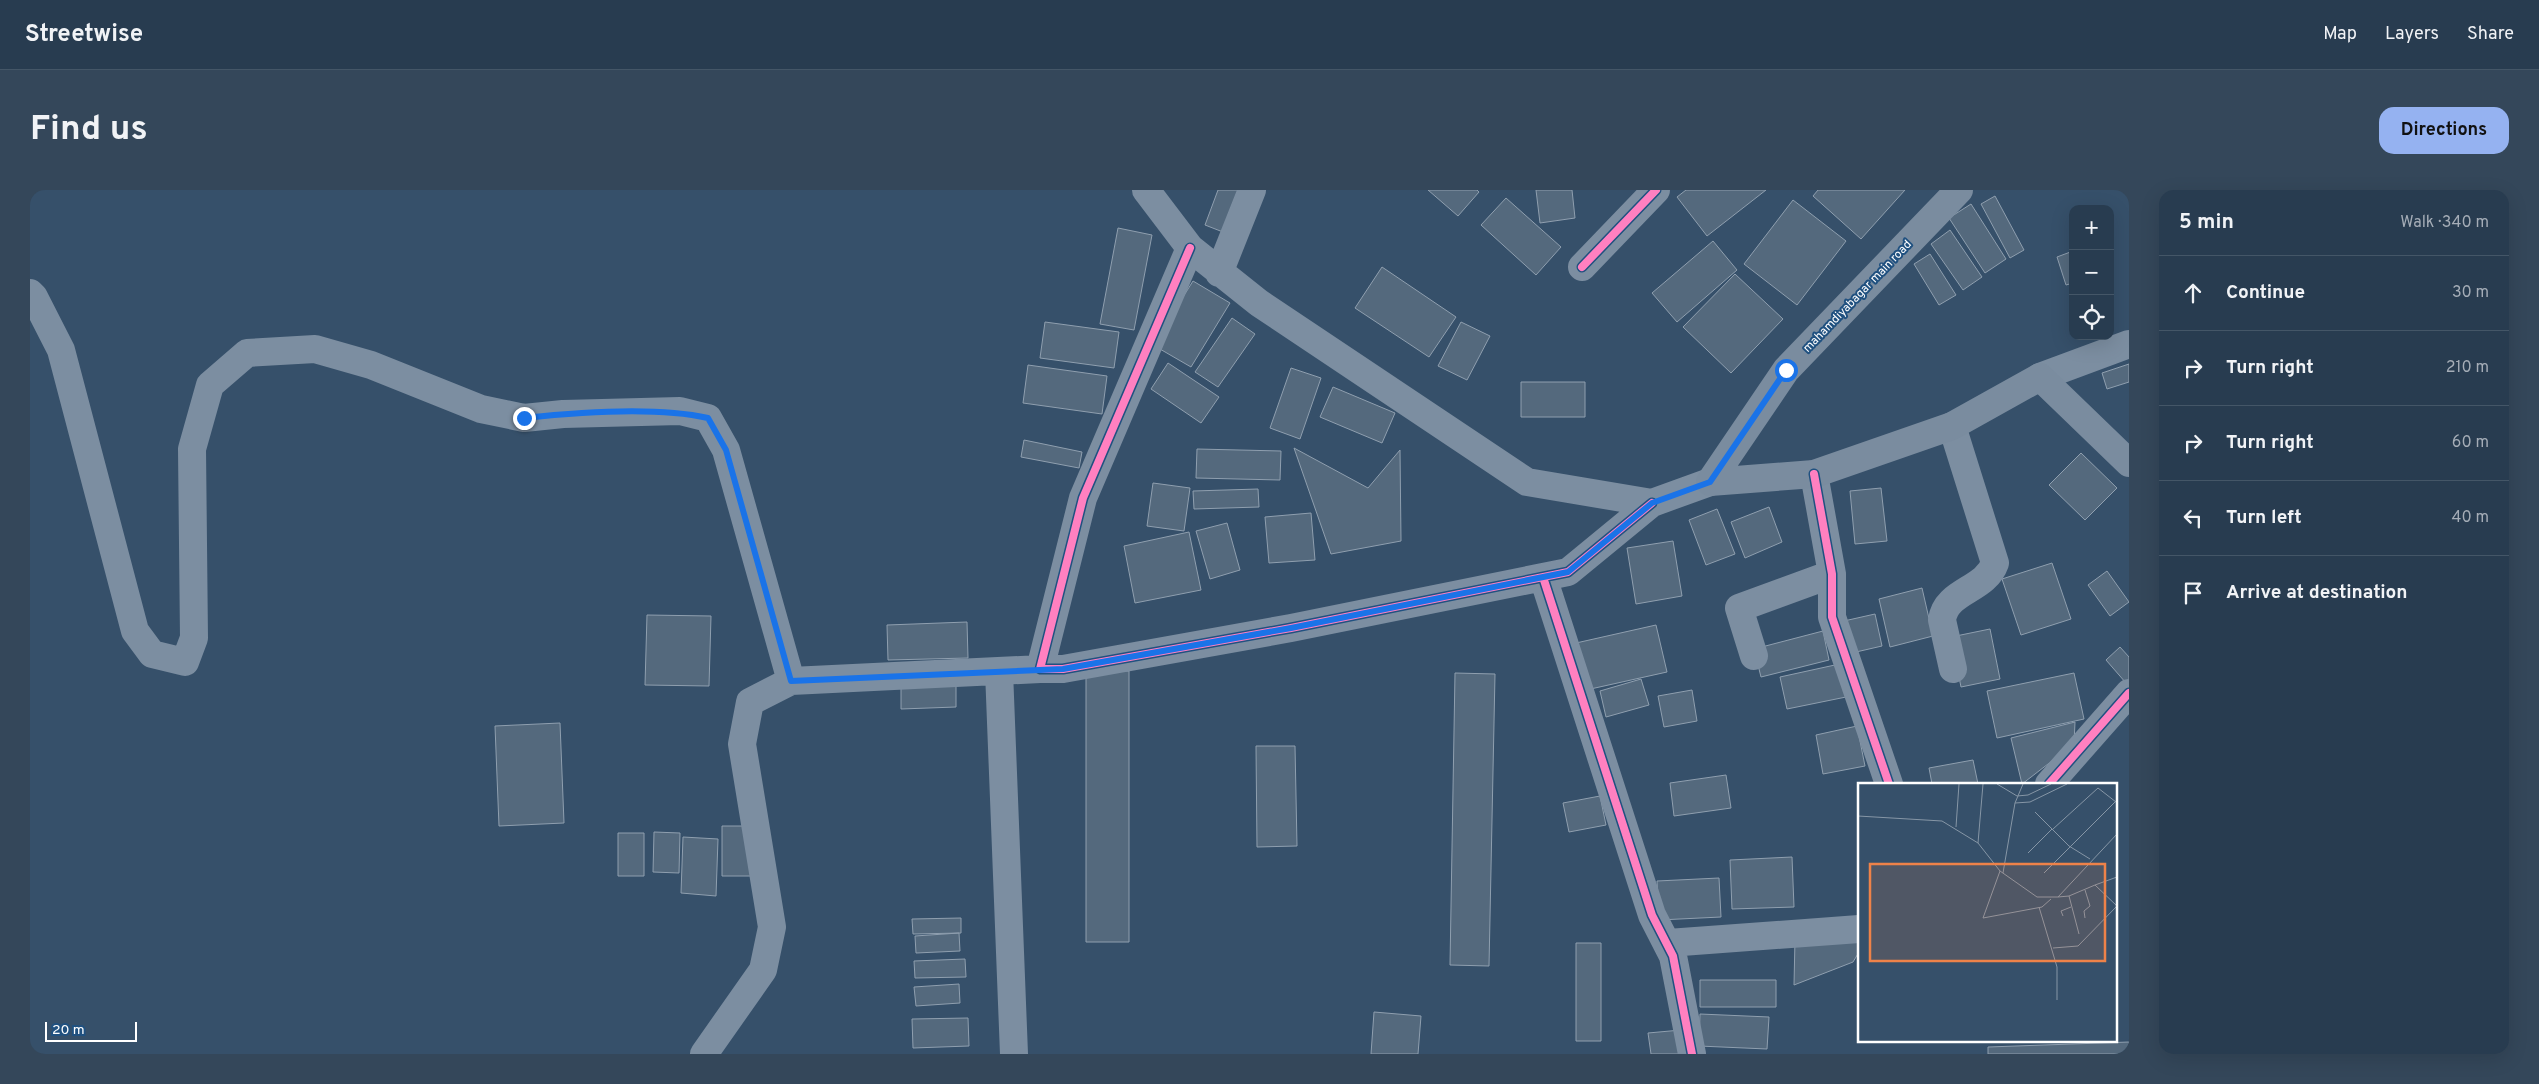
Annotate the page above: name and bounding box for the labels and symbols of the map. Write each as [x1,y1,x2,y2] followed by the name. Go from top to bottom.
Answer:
[1800,237,1916,356] street label: mahamdiyabagar main road
[1775,359,1798,382] route start
[513,407,536,430] route end
[1858,783,2116,1042] inset map
[45,1019,138,1042] scale bar

